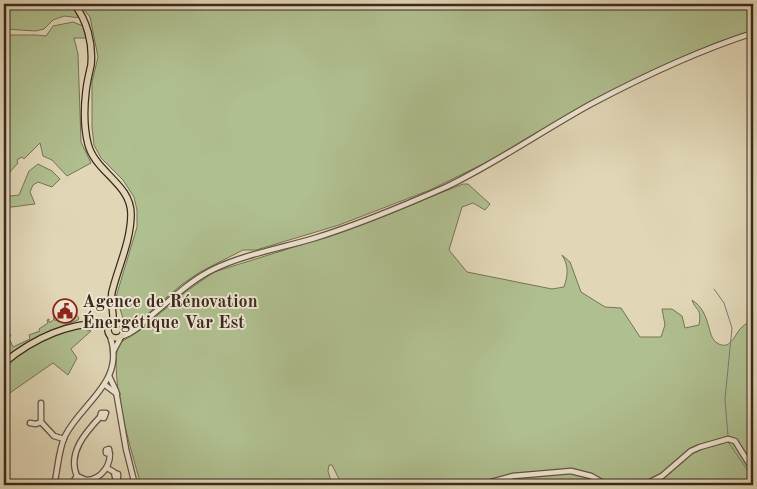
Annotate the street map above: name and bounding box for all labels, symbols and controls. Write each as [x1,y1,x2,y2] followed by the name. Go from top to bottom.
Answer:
[82,293,258,332] place label: Agence de Rénovation Énergétique Var Est
[52,298,78,324] public building icon: Agence de Rénovation Énergétique Var Est

